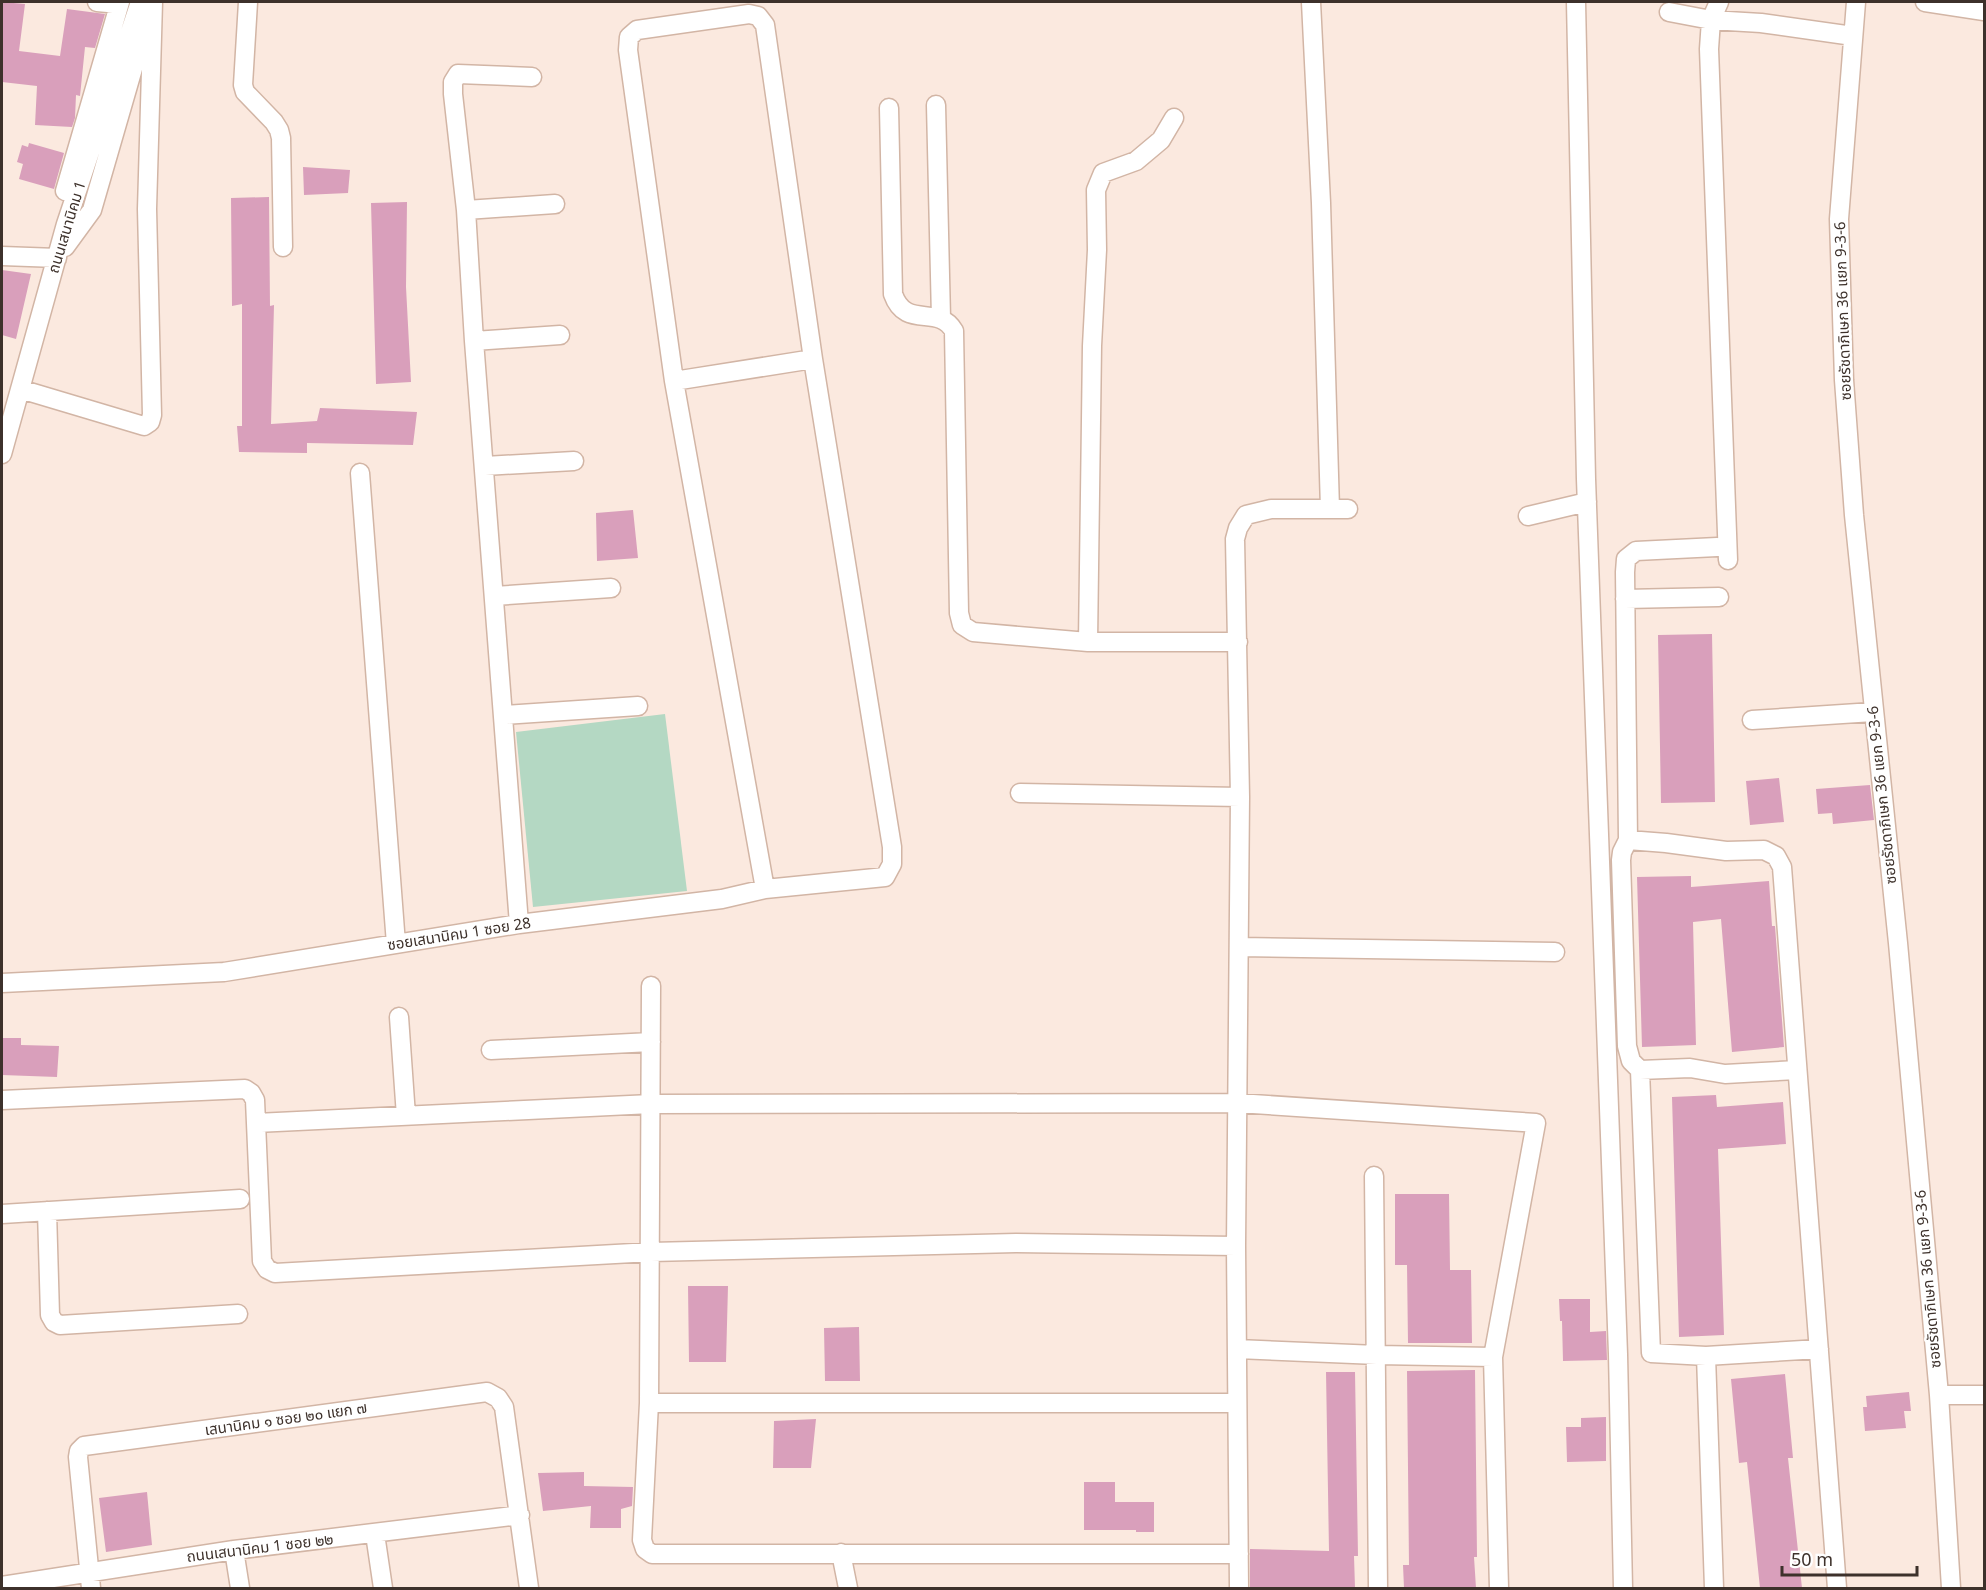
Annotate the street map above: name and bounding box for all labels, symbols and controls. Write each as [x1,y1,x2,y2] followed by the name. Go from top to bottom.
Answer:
[42,178,90,275] street label: ถนนเสนานิคม 1
[1829,221,1855,401] street label: ซอยรัชดาภิเษก 36 แยก 9-3-6
[1862,705,1900,885] street label: ซอยรัชดาภิเษก 36 แยก 9-3-6
[386,912,532,954] street label: ซอยเสนานิคม 1 ซอย 28
[1909,1189,1945,1369] street label: ซอยรัชดาภิเษก 36 แยก 9-3-6
[203,1397,368,1439] street label: เสนานิคม ๑ ซอย ๒๐ แยก ๗
[185,1528,334,1566] street label: ถนนเสนานิคม 1 ซอย ๒๒
[1782,1539,1917,1577] scale bar
[1791,1547,1833,1571] text: 50 m

